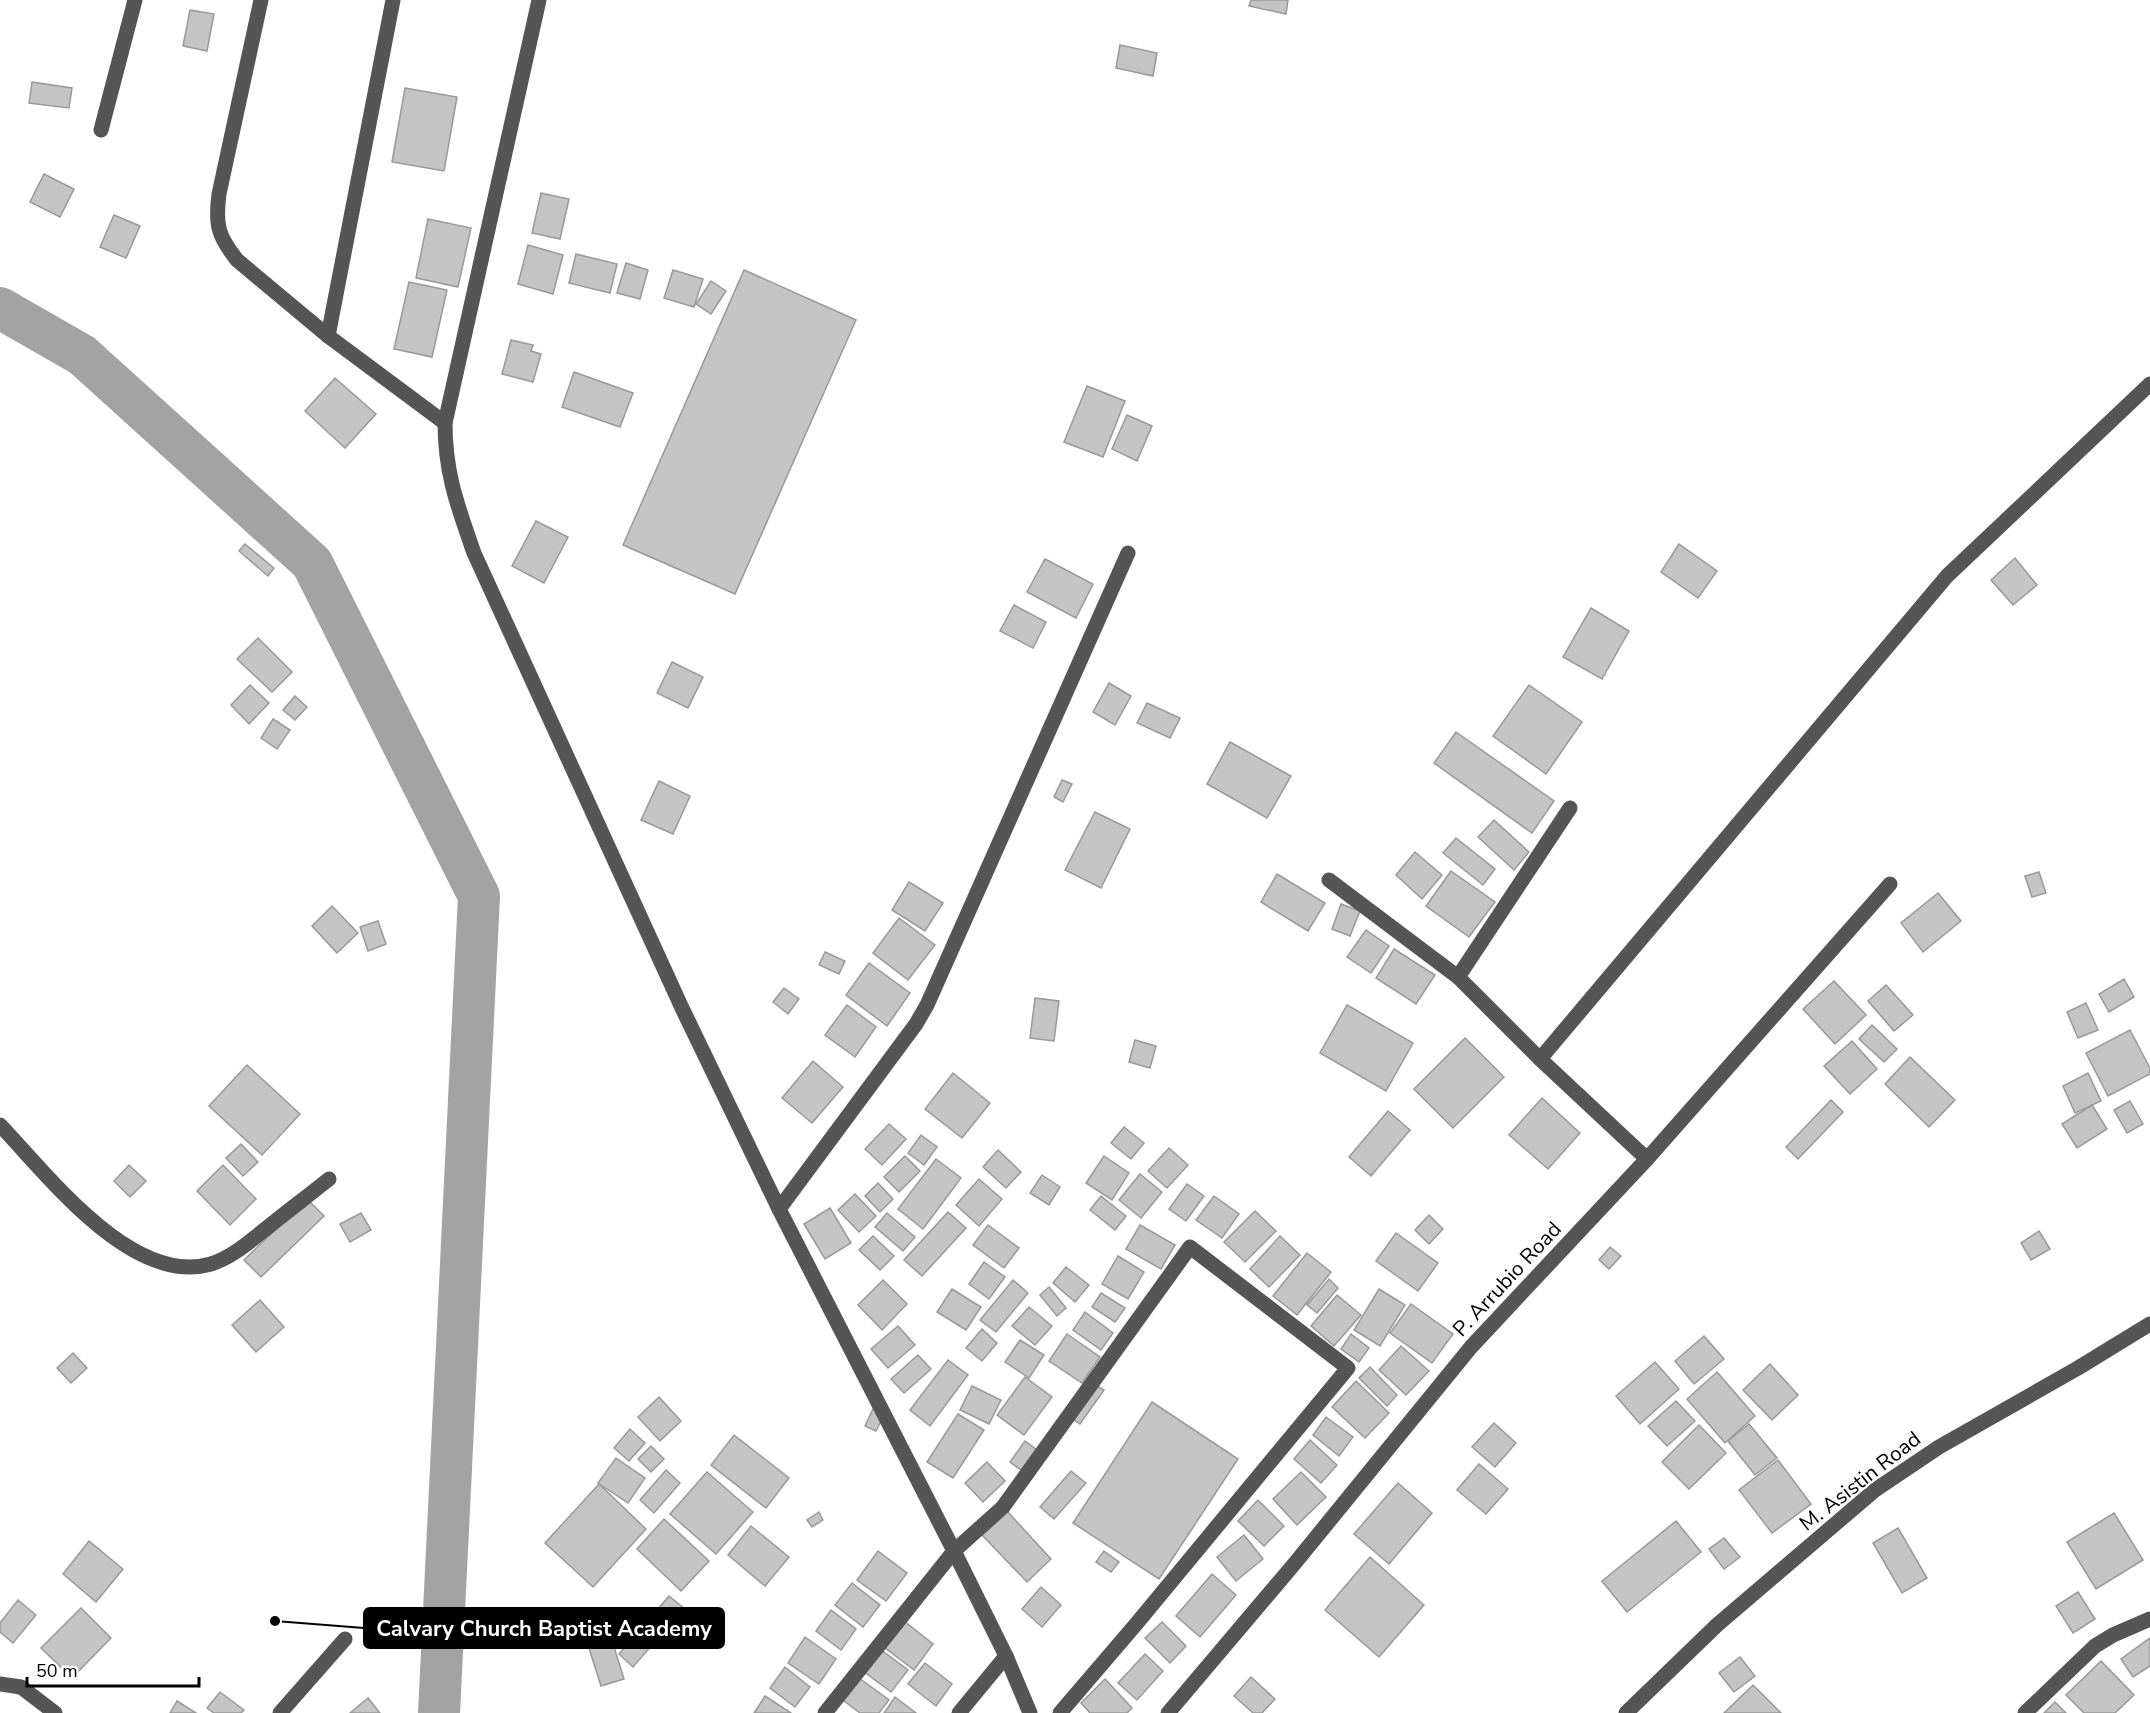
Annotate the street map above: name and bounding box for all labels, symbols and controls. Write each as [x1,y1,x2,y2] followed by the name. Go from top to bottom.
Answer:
[1446,1215,1568,1343] street label: P. Arrubio Road
[1794,1425,1926,1537] street label: M. Asistin Road
[364,1608,724,1648] callout: Calvary Church Baptist Academy
[376,1614,712,1644] text: Calvary Church Baptist Academy
[27,1650,200,1688] scale bar
[36,1659,78,1683] text: 50 m

